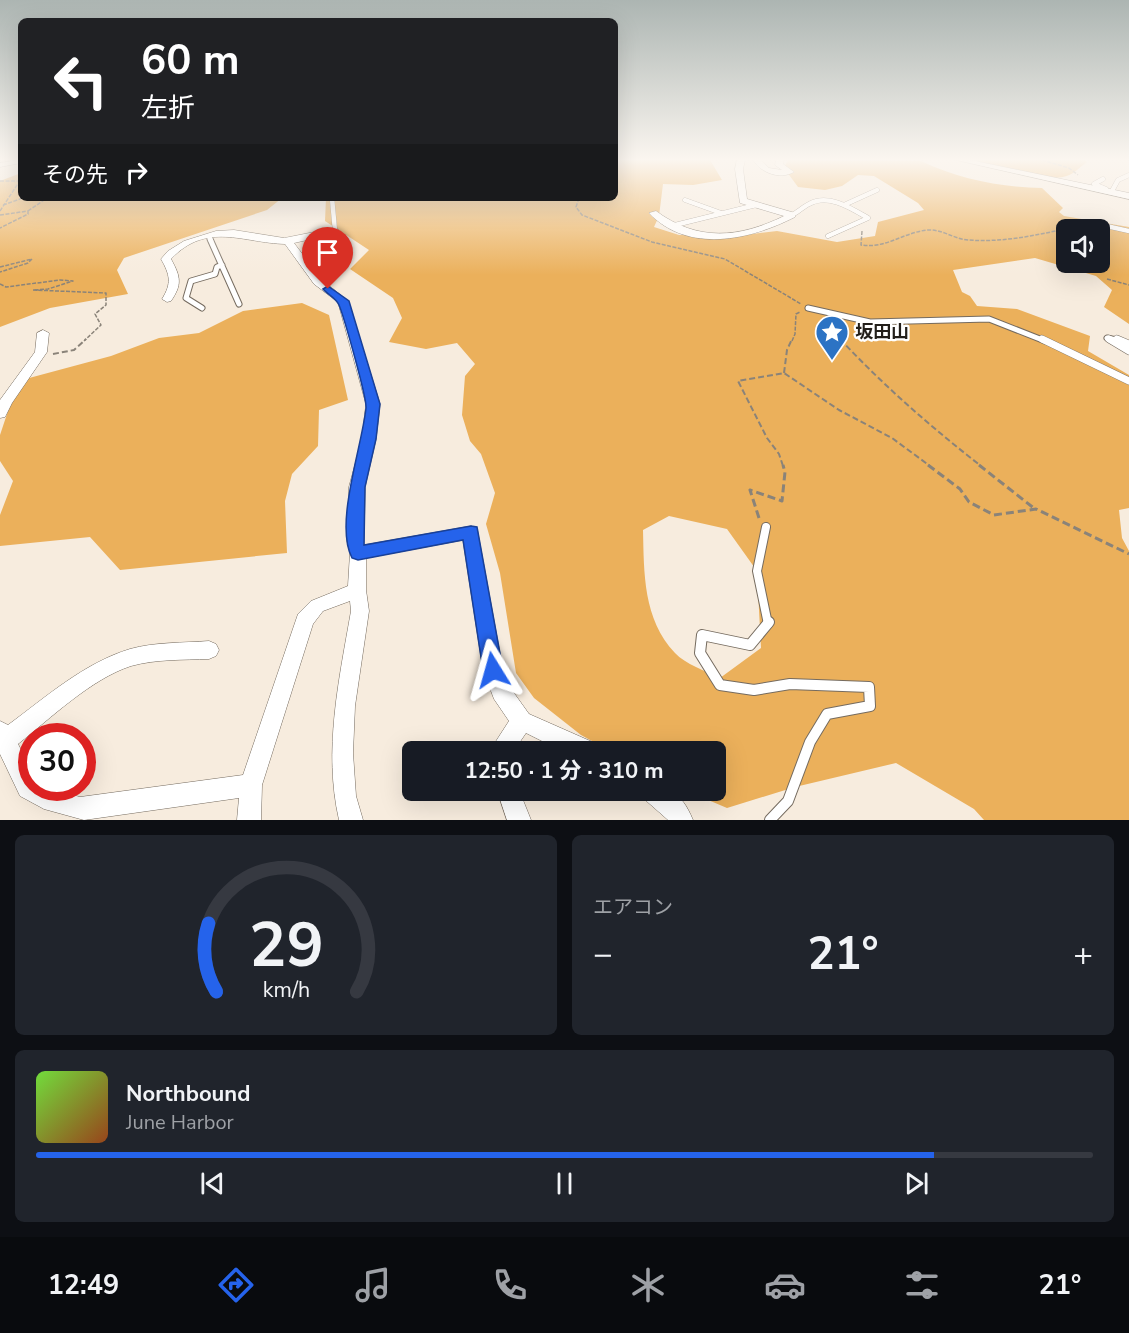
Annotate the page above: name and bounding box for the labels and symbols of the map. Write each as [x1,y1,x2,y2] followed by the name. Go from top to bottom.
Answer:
[302,227,353,289] pin
[814,314,850,361] place icon: 坂田山
[855,320,909,344] place label: 坂田山
[461,638,525,702] position arrow
[18,723,96,801] speed limit sign: 30

